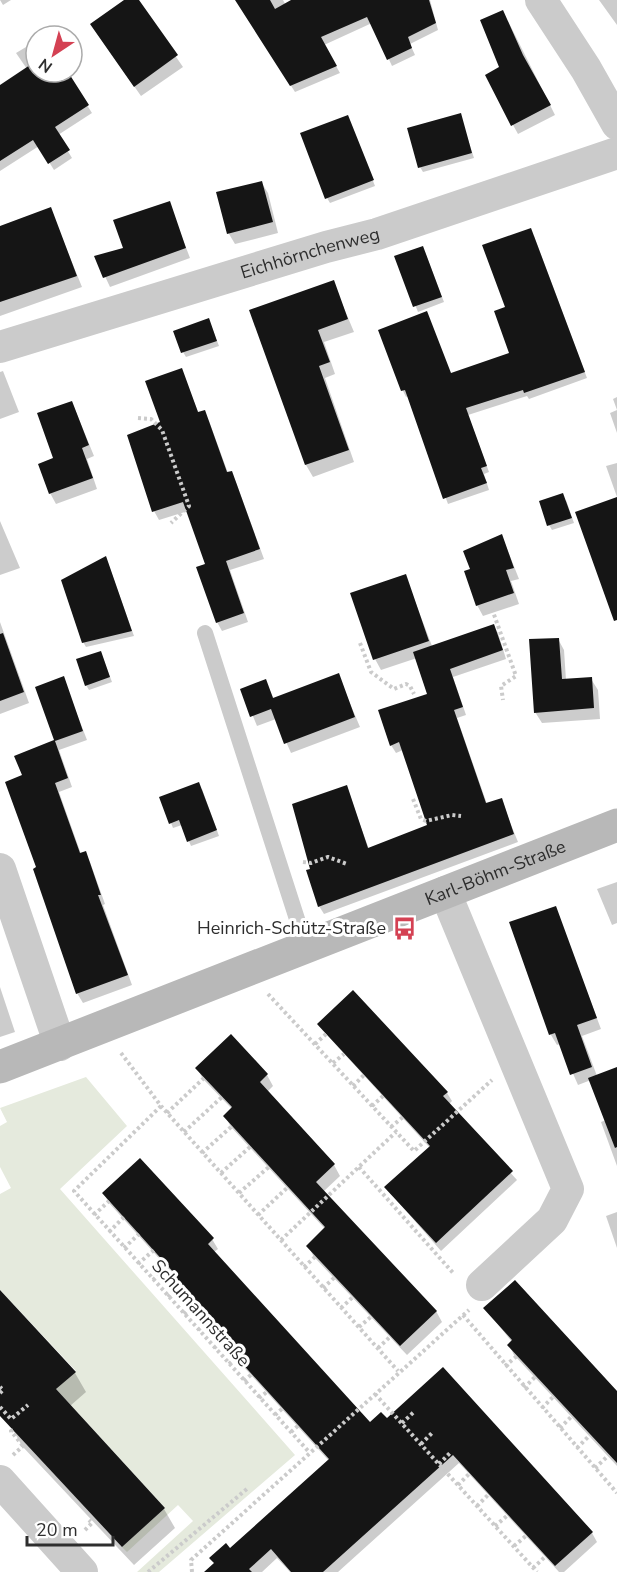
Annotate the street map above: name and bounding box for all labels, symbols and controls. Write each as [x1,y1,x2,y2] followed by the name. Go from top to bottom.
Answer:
[24,24,84,84] north arrow
[34,53,57,78] text: N
[238,222,382,285] street label: Eichhörnchenweg
[421,834,569,911] street label: Karl-Böhm-Straße
[391,915,417,941] bus stop icon: Heinrich-Schütz-Straße
[197,916,386,940] place label: Heinrich-Schütz-Straße
[146,1254,256,1372] street label: Schumannstraße
[27,1509,112,1547] scale bar
[36,1518,78,1542] text: 20 m

